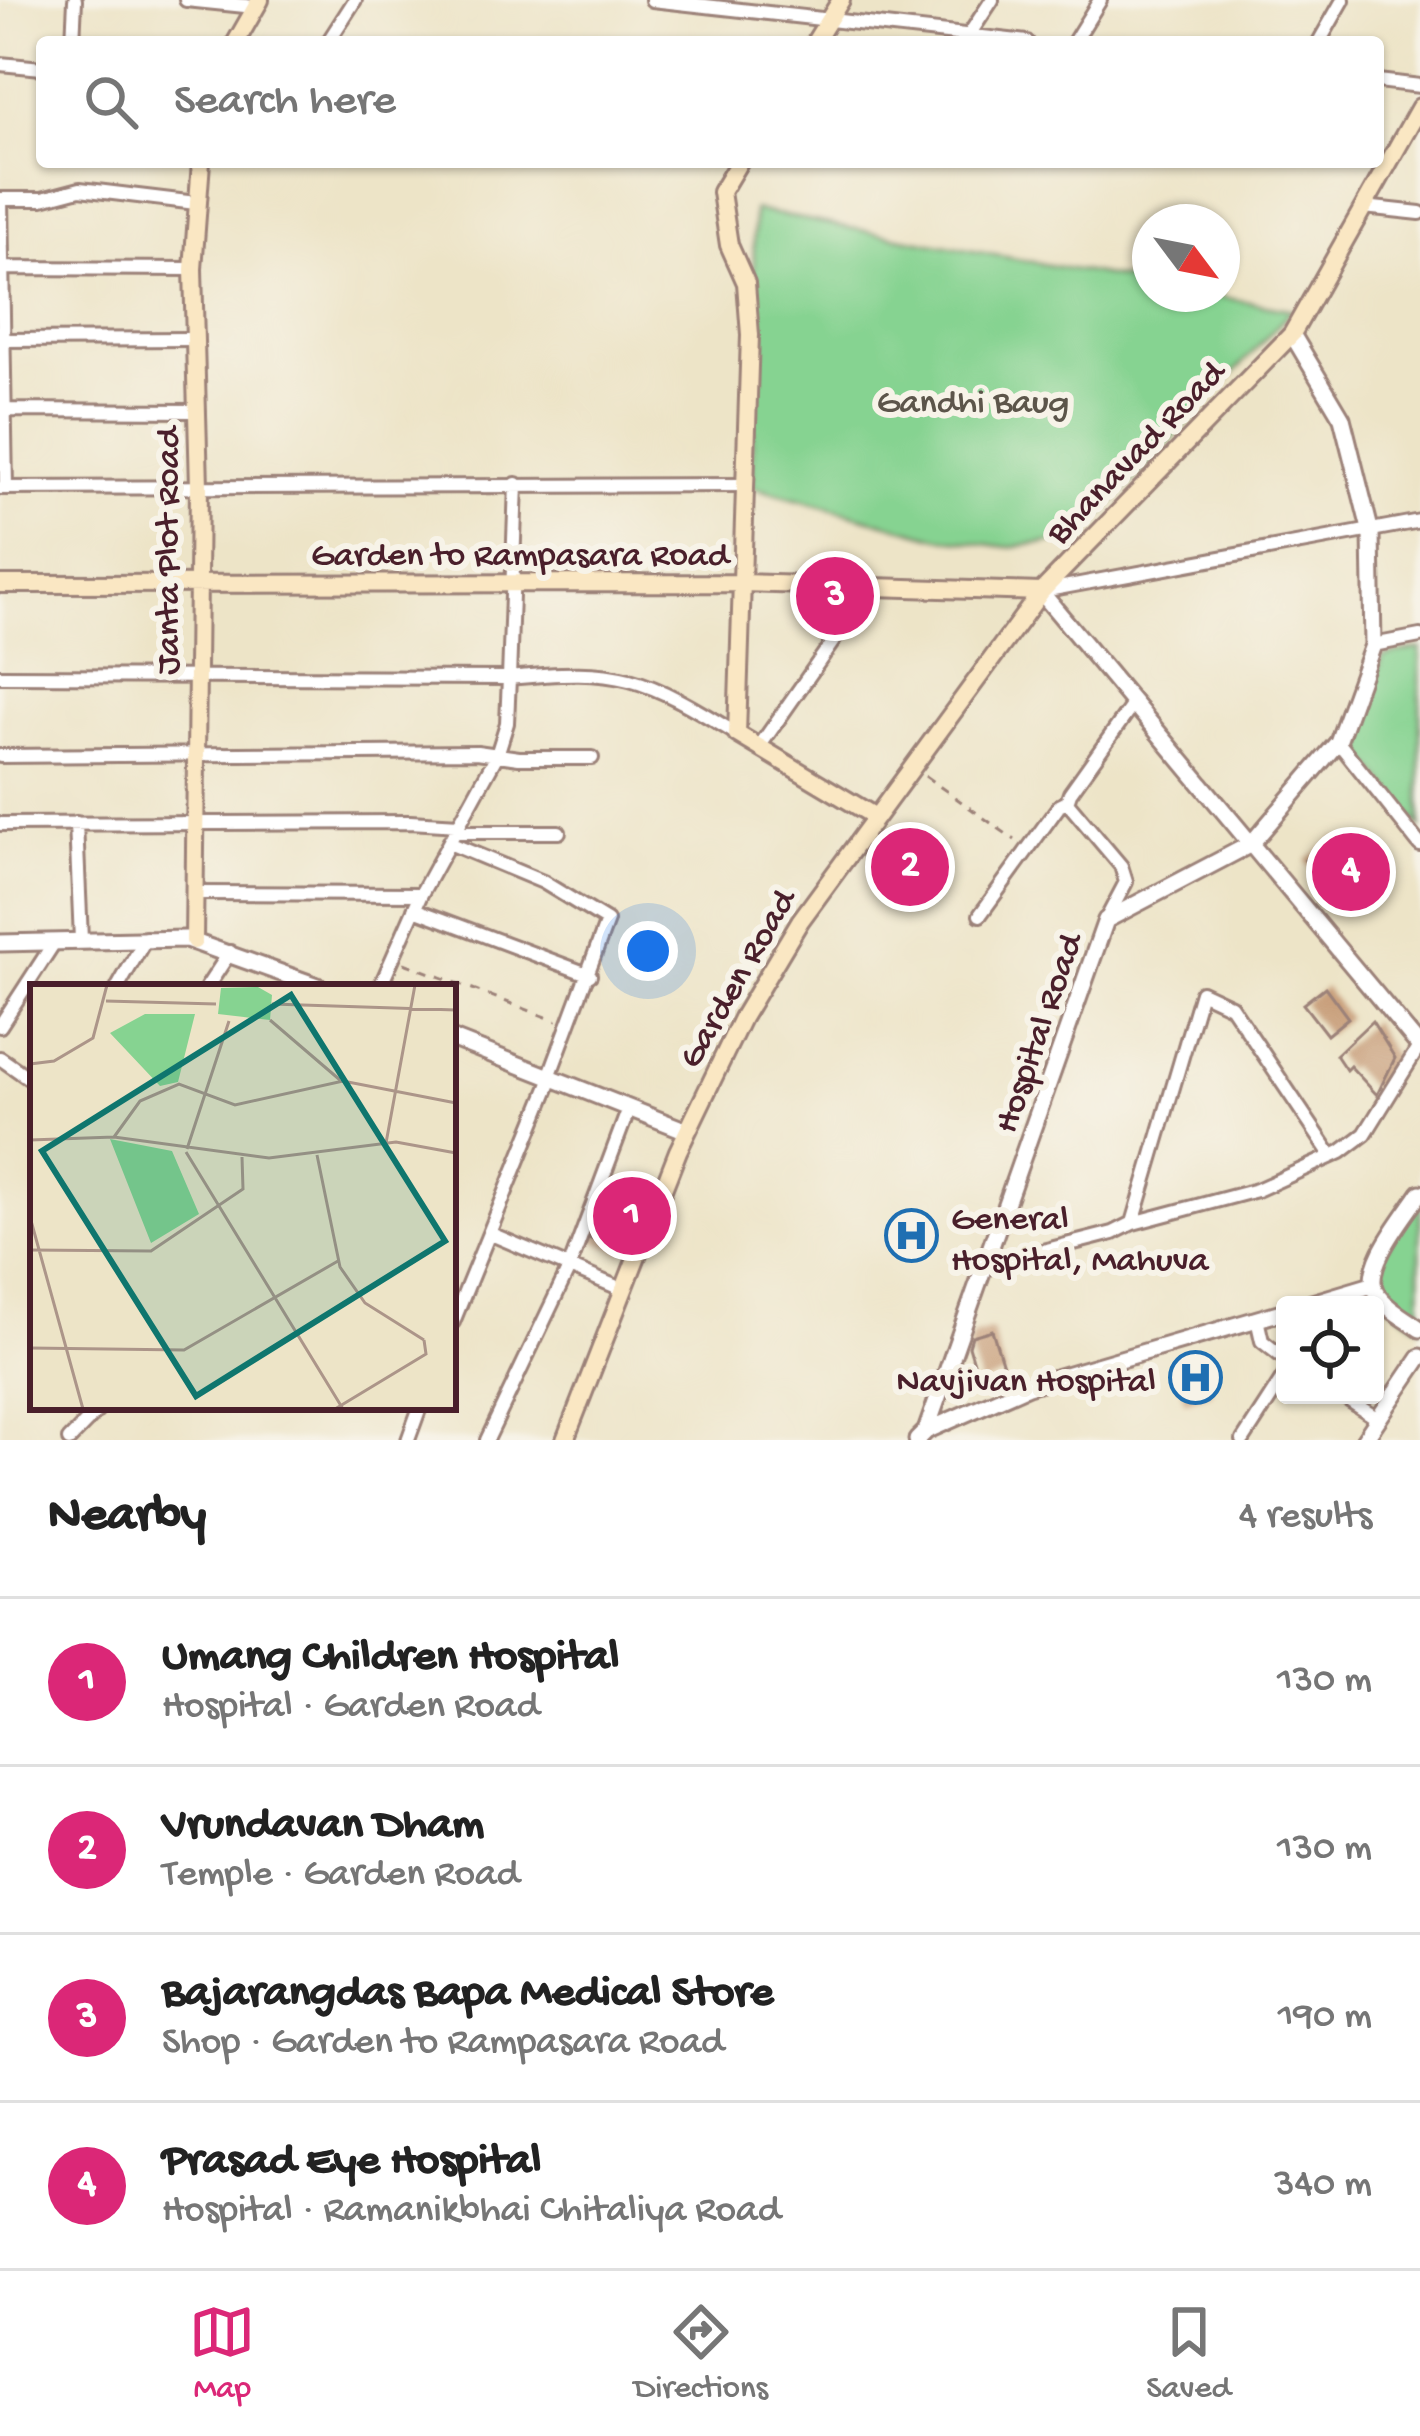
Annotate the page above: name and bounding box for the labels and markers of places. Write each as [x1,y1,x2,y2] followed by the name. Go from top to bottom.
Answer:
[796,551,874,641] pin: 3
[871,822,949,912] pin: 2
[1312,827,1390,917] pin: 4
[593,1171,671,1261] pin: 1
[951,1200,1210,1284] place label: General Hospital, Mahuva
[884,1208,940,1264] hospital icon: General Hospital, Mahuva
[1167,1349,1223,1405] hospital icon: Navjivan Hospital
[896,1362,1156,1405] place label: Navjivan Hospital

